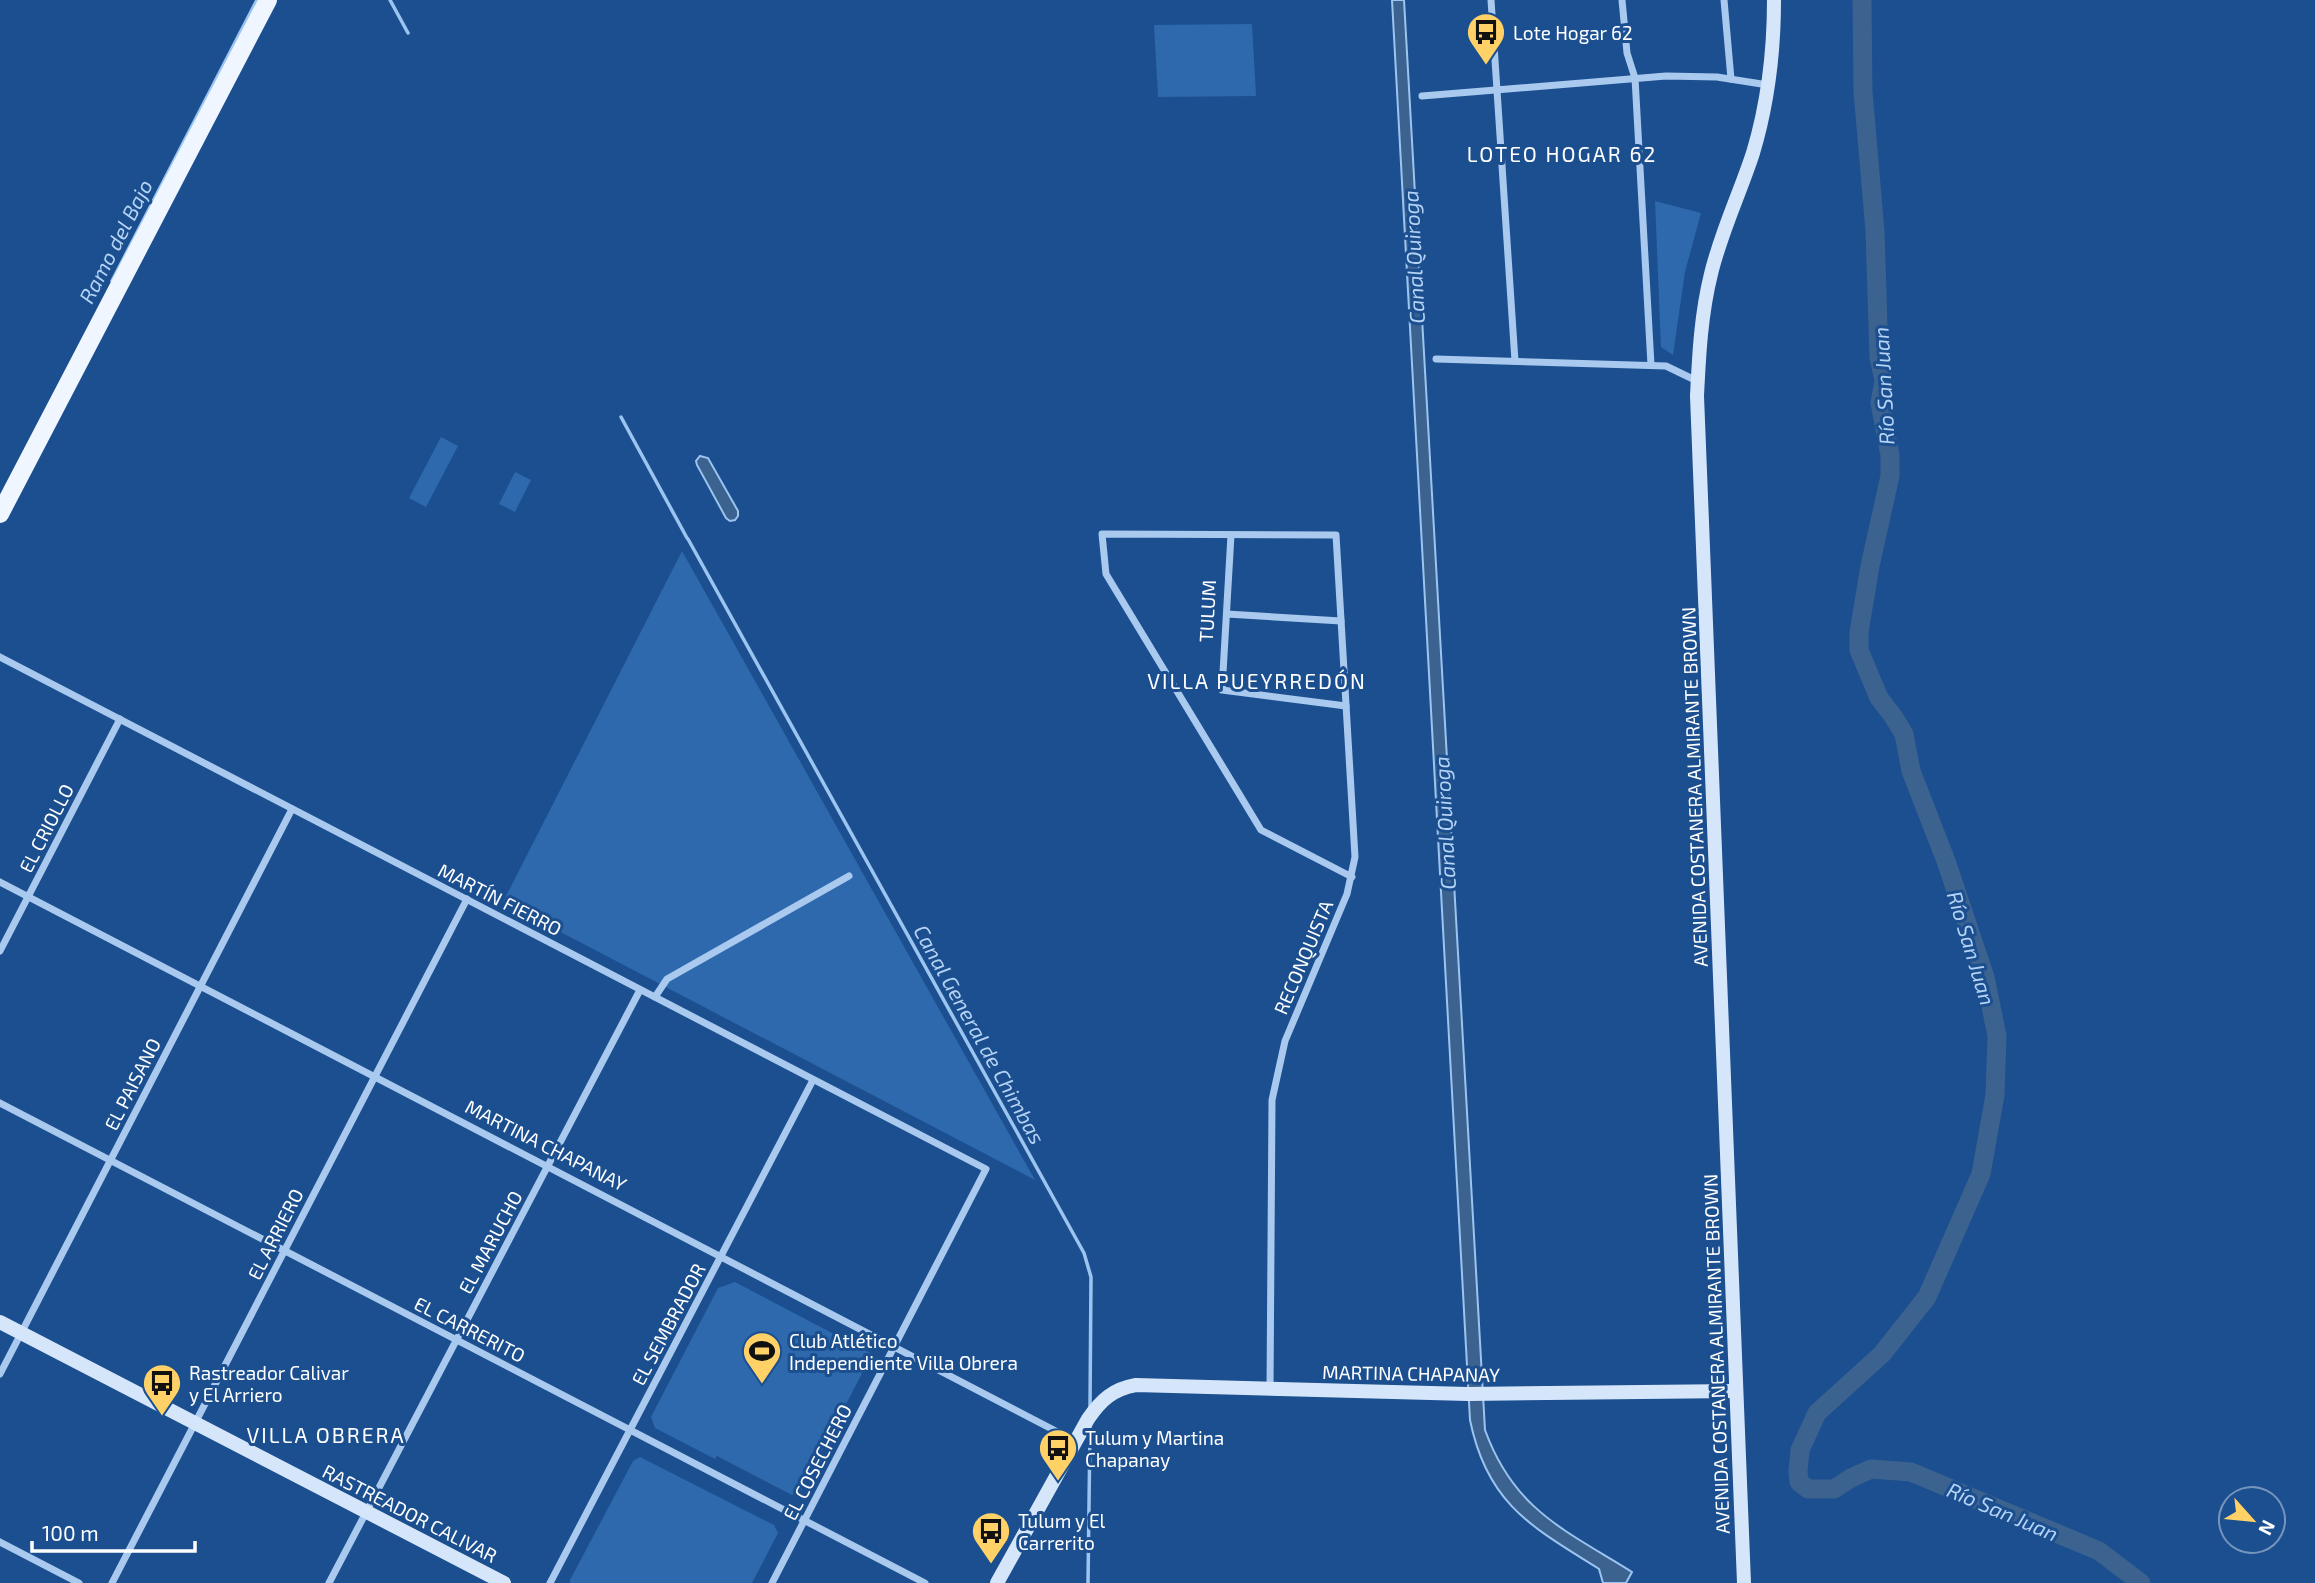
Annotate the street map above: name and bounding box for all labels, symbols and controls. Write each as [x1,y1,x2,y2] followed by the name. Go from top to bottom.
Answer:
[1465,11,1507,66] bus stop icon: Lote Hogar 62
[1513,21,1633,44] place label: Lote Hogar 62
[1467,141,1657,166] district label: LOTEO HOGAR 62
[73,175,158,307] water label: Ramo del Bajo
[1397,190,1430,324] water label: Canal Quiroga
[1867,326,1899,446] water label: Río San Juan
[1194,579,1220,643] street label: TULUM
[1676,607,1712,967] street label: AVENIDA COSTANERA ALMIRANTE BROWN
[1147,668,1367,693] district label: VILLA PUEYRREDÓN
[1428,756,1461,890] water label: Canal Quiroga
[14,780,78,876] street label: EL CRIOLLO
[434,858,566,940] street label: MARTÍN FIERRO
[1943,888,2001,1008] water label: Río San Juan
[1269,896,1337,1018] street label: RECONQUISTA
[909,920,1051,1148] water label: Canal General de Chimbas
[99,1034,165,1134] street label: EL PAISANO
[462,1094,631,1196] street label: MARTINA CHAPANAY
[1698,1174,1734,1534] street label: AVENIDA COSTANERA ALMIRANTE BROWN
[242,1185,308,1283] street label: EL ARRIERO
[453,1187,527,1297] street label: EL MARUCHO
[626,1259,710,1389] street label: EL SEMBRADOR
[411,1291,529,1367] street label: EL CARRERITO
[789,1329,1018,1374] place label: Club Atlético Independiente Villa Obrera
[741,1330,783,1385] sports icon: Club Atlético Independiente Villa Obrera
[1322,1360,1500,1386] street label: MARTINA CHAPANAY
[189,1361,349,1406] place label: Rastreador Calivar y El Arriero
[141,1362,183,1417] bus stop icon: Rastreador Calivar y El Arriero
[778,1400,856,1524] street label: EL COSECHERO
[247,1422,405,1447] district label: VILLA OBRERA
[1085,1426,1224,1471] place label: Tulum y Martina Chapanay
[1037,1427,1079,1482] bus stop icon: Tulum y Martina Chapanay
[319,1459,501,1567] street label: RASTREADOR CALIVAR
[1944,1476,2062,1546] water label: Río San Juan
[2217,1485,2287,1555] north arrow
[1018,1509,1106,1554] place label: Tulum y El Carrerito
[32,1510,194,1554] scale bar
[970,1510,1012,1565] bus stop icon: Tulum y El Carrerito
[2254,1517,2281,1539] text: N
[42,1520,99,1545] text: 100 m

